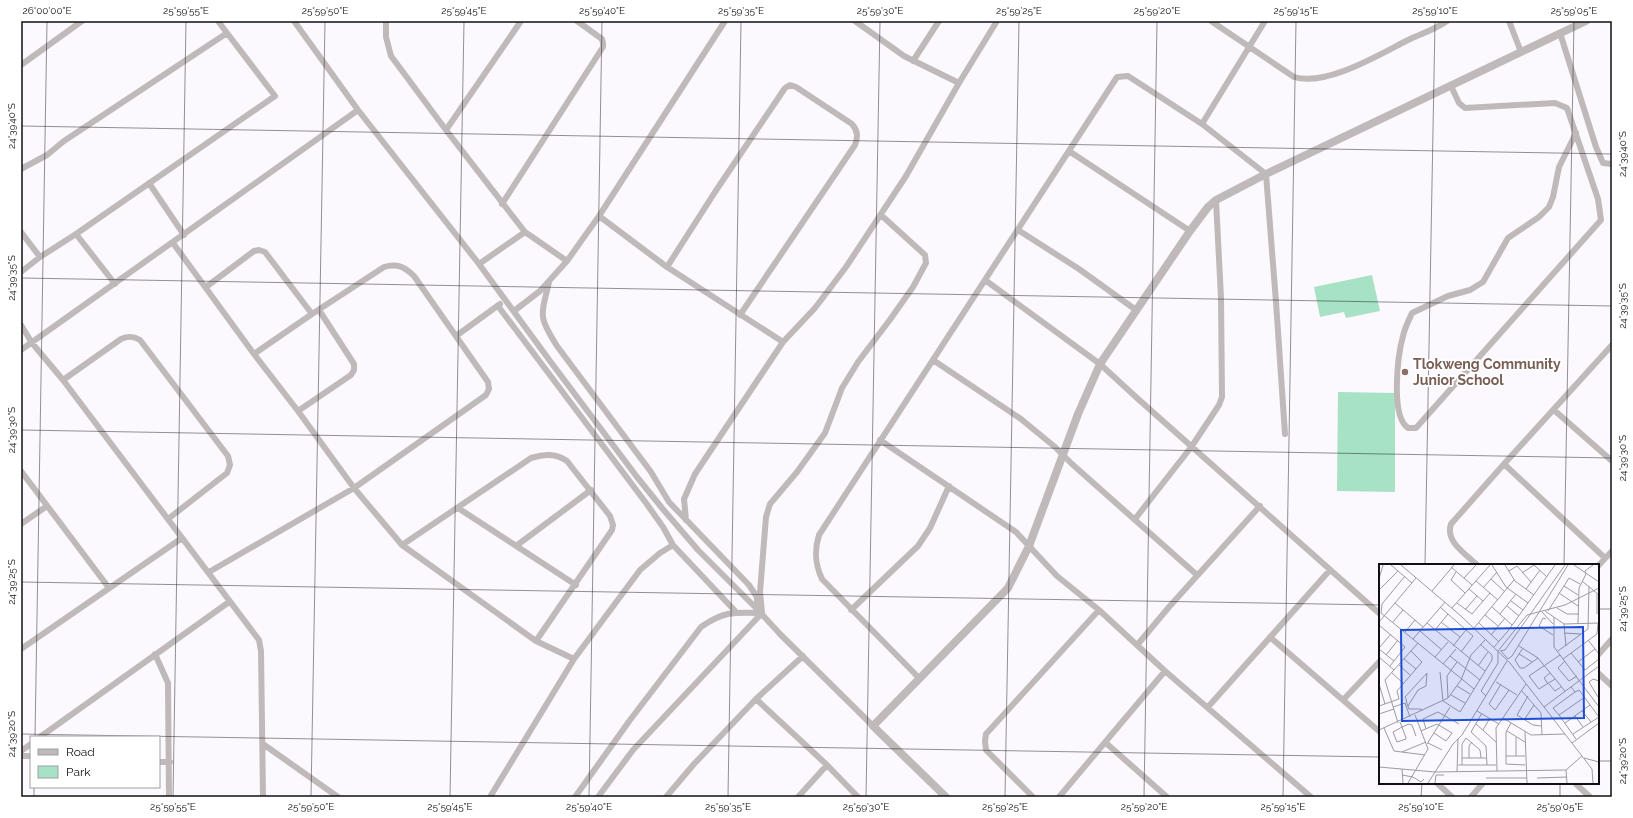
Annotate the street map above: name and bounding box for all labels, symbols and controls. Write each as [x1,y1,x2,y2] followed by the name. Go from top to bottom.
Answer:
[22,5,72,16] text: 26°00'00"E
[163,5,209,16] text: 25°59'55"E
[302,5,348,16] text: 25°59'50"E
[441,5,487,16] text: 25°59'45"E
[579,5,625,16] text: 25°59'40"E
[718,5,764,16] text: 25°59'35"E
[857,5,903,16] text: 25°59'30"E
[996,5,1042,16] text: 25°59'25"E
[1134,5,1180,16] text: 25°59'20"E
[1274,5,1318,16] text: 25°59'15"E
[1412,5,1458,16] text: 25°59'10"E
[1551,5,1597,16] text: 25°59'05"E
[6,103,17,149] text: 24°39'40"S
[1617,131,1628,177] text: 24°39'40"S
[6,255,17,301] text: 24°39'35"S
[1617,283,1628,329] text: 24°39'35"S
[1413,356,1561,388] place label: Tlokweng Community Junior School
[1400,367,1410,377] marker: Tlokweng Community Junior School
[6,407,17,453] text: 24°39'30"S
[1617,435,1628,481] text: 24°39'30"S
[6,559,17,605] text: 24°39'25"S
[1379,564,1599,784] inset map
[1617,586,1628,632] text: 24°39'25"S
[6,711,17,757] text: 24°39'20"S
[30,736,160,788] legend
[1617,738,1628,784] text: 24°39'20"S
[66,745,95,759] text: Road
[66,765,91,779] text: Park
[150,801,196,812] text: 25°59'55"E
[288,801,334,812] text: 25°59'50"E
[427,801,473,812] text: 25°59'45"E
[566,801,612,812] text: 25°59'40"E
[705,801,751,812] text: 25°59'35"E
[843,801,889,812] text: 25°59'30"E
[982,801,1028,812] text: 25°59'25"E
[1121,801,1167,812] text: 25°59'20"E
[1261,801,1305,812] text: 25°59'15"E
[1398,801,1444,812] text: 25°59'10"E
[1537,801,1583,812] text: 25°59'05"E

